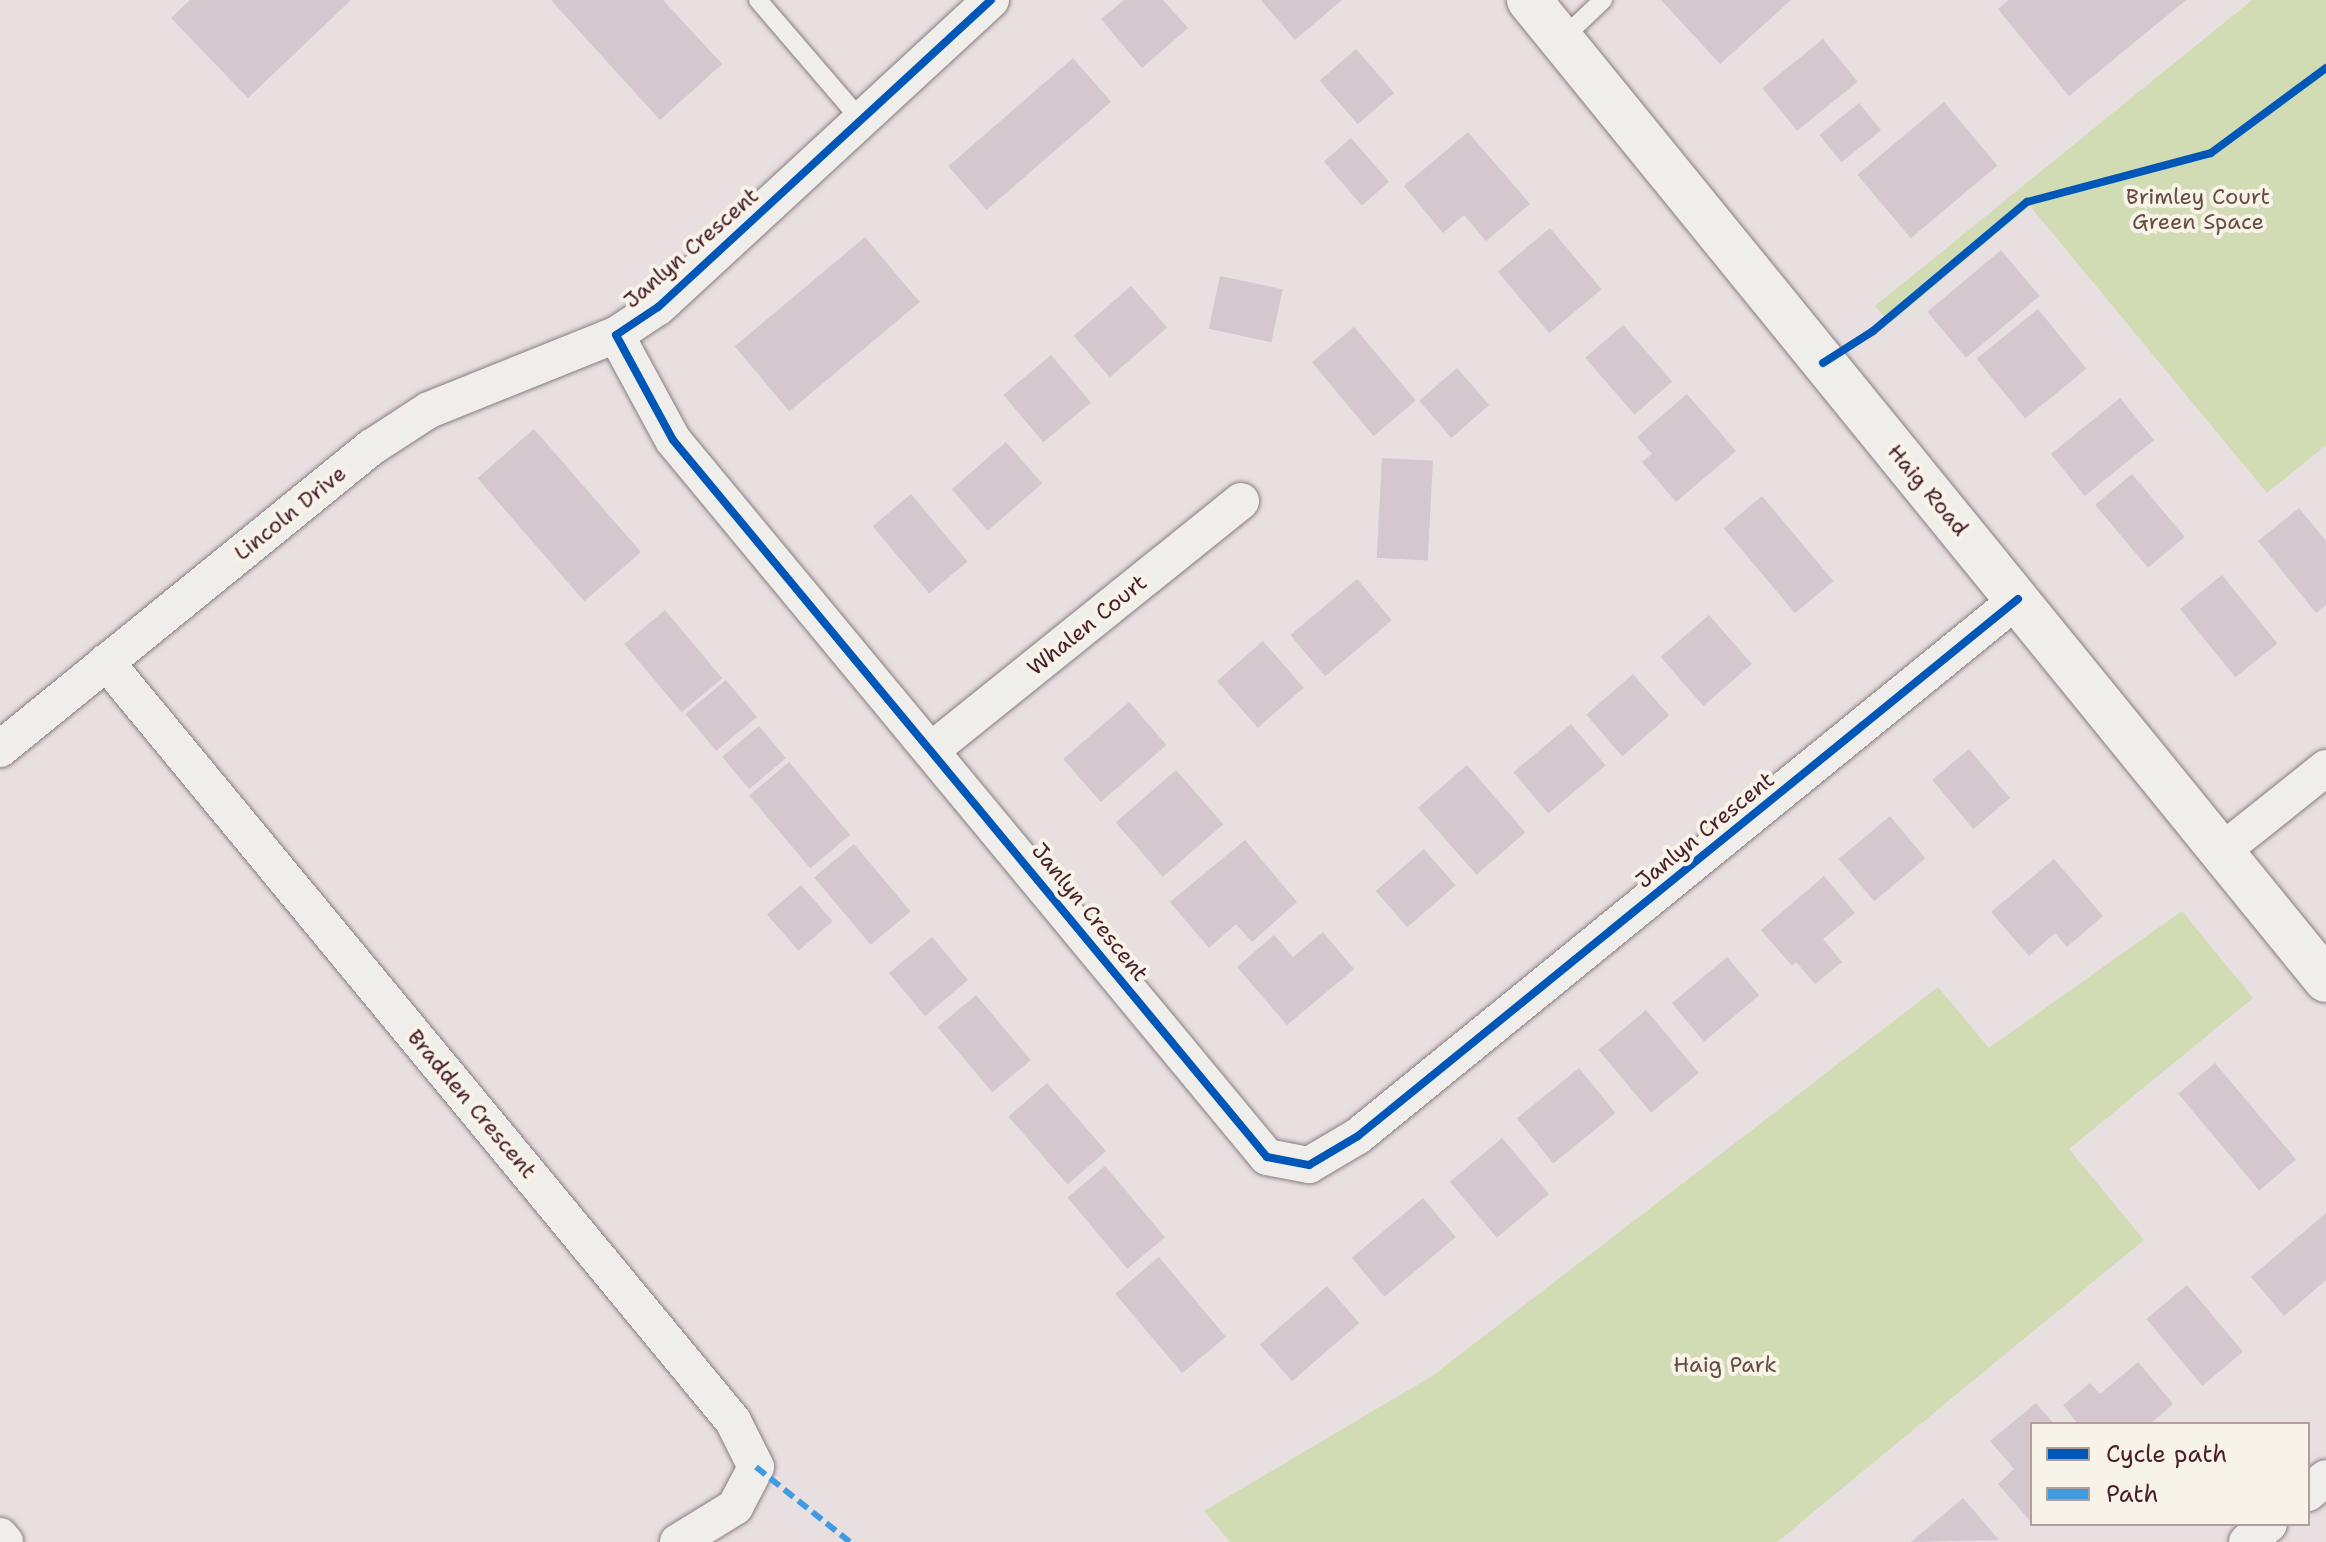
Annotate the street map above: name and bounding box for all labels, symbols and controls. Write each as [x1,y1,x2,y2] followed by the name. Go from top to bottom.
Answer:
[618,182,764,314] street label: Janlyn Crescent
[2126,183,2270,234] park label: Brimley Court Green Space
[1882,439,1974,541] street label: Haig Road
[229,460,351,566] street label: Lincoln Drive
[1022,569,1152,681] street label: Whalen Court
[1631,766,1779,894] street label: Janlyn Crescent
[1026,838,1154,986] street label: Janlyn Crescent
[402,1024,542,1184] street label: Bradden Crescent
[1673,1352,1777,1378] park label: Haig Park
[2030,1422,2310,1526] legend
[2106,1438,2227,1470] text: Cycle path
[2106,1478,2158,1510] text: Path

